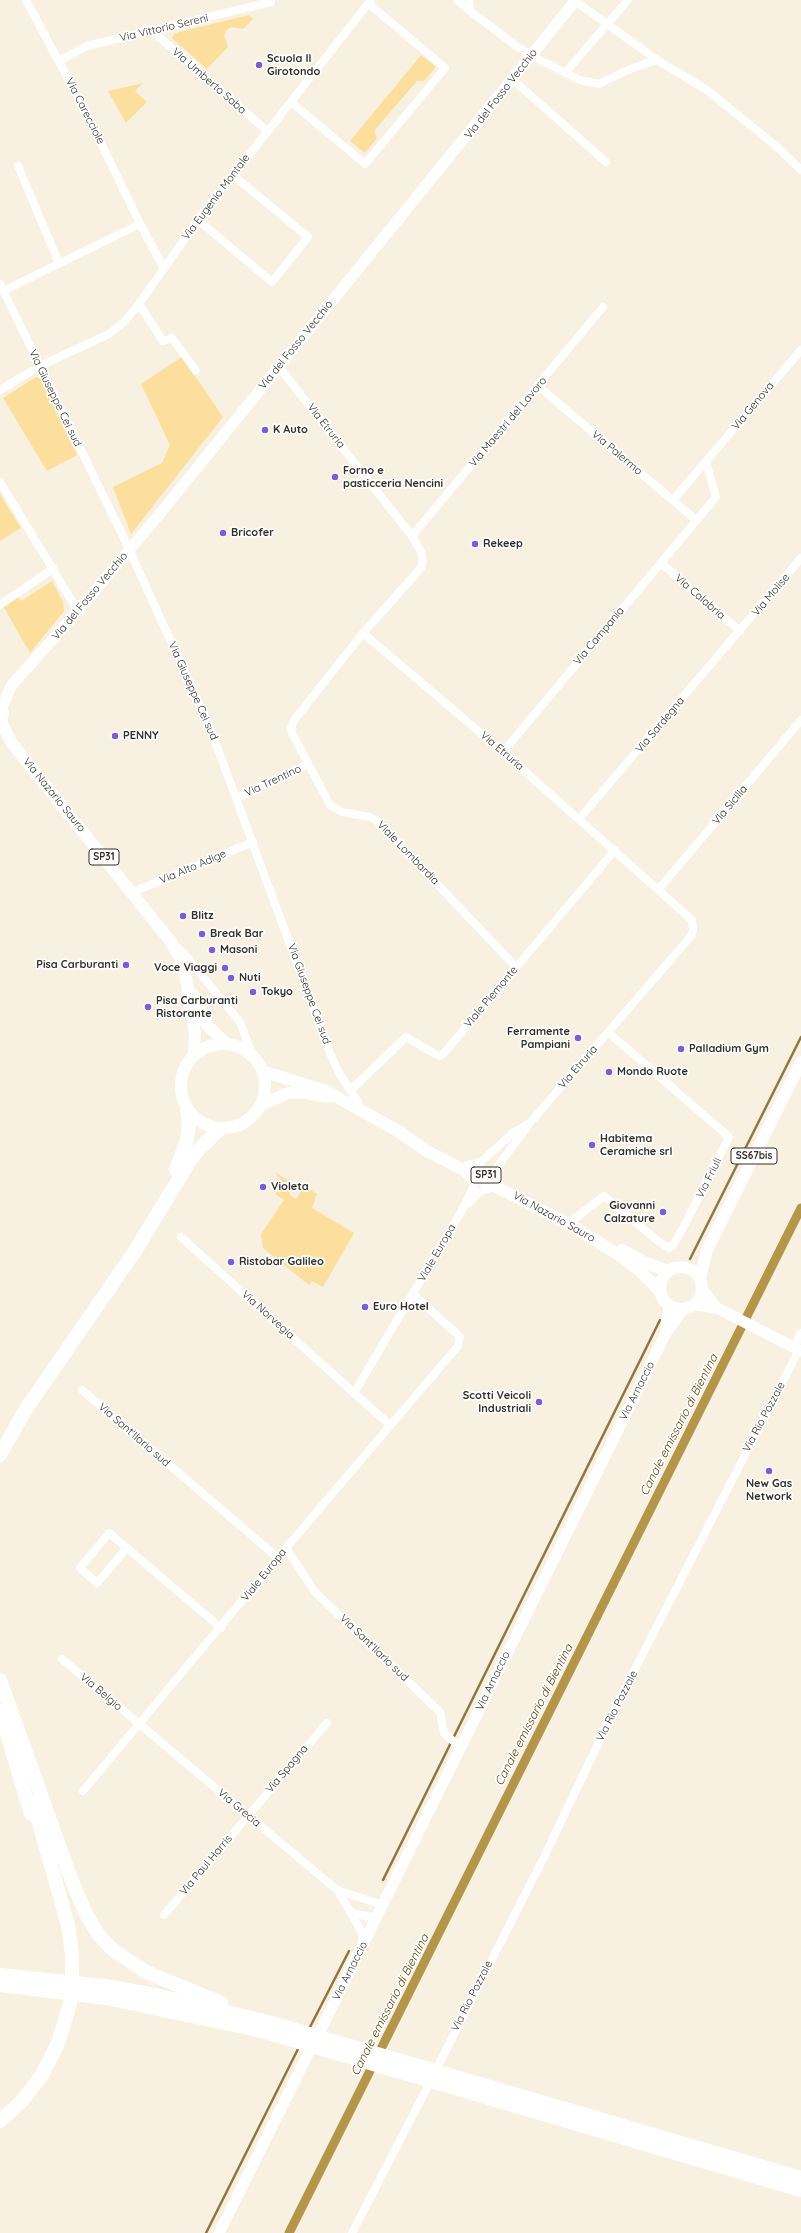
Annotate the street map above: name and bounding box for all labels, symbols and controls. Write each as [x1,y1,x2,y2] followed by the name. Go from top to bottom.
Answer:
[118,11,210,45] street label: Via Vittorio Sereni
[169,45,249,117] street label: Via Umberto Saba
[462,46,540,142] street label: Via del Fosso Vecchio
[267,52,320,78] place label: Scuola Il Girotondo
[254,60,264,70] marker: Scuola Il Girotondo
[63,76,107,146] street label: Via Carecciole
[179,152,253,242] street label: Via Eugenio Montale
[256,298,336,392] street label: Via del Fosso Vecchio
[26,347,84,449] street label: Via Giuseppe Cei sud
[466,374,550,470] street label: Via Maestri del Lavoro
[729,379,777,433] street label: Via Genova
[304,401,348,451] street label: Via Etruria
[273,423,308,437] place label: K Auto
[260,425,270,435] marker: K Auto
[589,428,645,478] street label: Via Palermo
[343,464,443,490] place label: Forno e pasticceria Nencini
[330,472,340,482] marker: Forno e pasticceria Nencini
[231,526,274,540] place label: Bricofer
[218,528,228,538] marker: Bricofer
[483,537,523,551] place label: Rekeep
[470,539,480,549] marker: Rekeep
[49,549,131,643] street label: Via del Fosso Vecchio
[749,571,793,619] street label: Via Molise
[672,572,728,622] street label: Via Calabria
[571,604,627,668] street label: Via Campania
[165,640,221,742] street label: Via Giuseppe Cei sud
[633,694,687,756] street label: Via Sardegna
[123,729,159,743] place label: PENNY
[478,729,526,773] street label: Via Etruria
[110,731,120,741] marker: PENNY
[20,755,88,835] street label: Via Nazario Sauro
[243,762,303,800] street label: Via Trentino
[710,783,750,827] street label: Via Sicilia
[374,818,442,888] street label: Viale Lombardia
[158,847,228,887] street label: Via Alto Adige
[89,849,119,865] road number: SP31
[191,909,214,923] place label: Blitz
[178,911,188,921] marker: Blitz
[210,927,263,941] place label: Break Bar
[197,929,207,939] marker: Break Bar
[285,942,333,1046] street label: Via Giuseppe Cei sud
[220,943,257,957] place label: Masoni
[207,945,217,955] marker: Masoni
[36,958,118,972] place label: Pisa Carburanti
[121,960,131,970] marker: Pisa Carburanti
[154,961,217,975] place label: Voce Viaggi
[220,963,230,973] marker: Voce Viaggi
[462,964,520,1030] street label: Viale Piemonte
[239,971,261,985] place label: Nuti
[226,973,236,983] marker: Nuti
[261,985,293,999] place label: Tokyo
[248,987,258,997] marker: Tokyo
[156,994,238,1020] place label: Pisa Carburanti Ristorante
[143,1002,153,1012] marker: Pisa Carburanti Ristorante
[507,1025,570,1051] place label: Ferramente Pampiani
[573,1033,583,1043] marker: Ferramente Pampiani
[689,1042,769,1056] place label: Palladium Gym
[556,1043,600,1091] street label: Via Etruria
[676,1044,686,1054] marker: Palladium Gym
[617,1065,688,1079] place label: Mondo Ruote
[604,1067,614,1077] marker: Mondo Ruote
[600,1132,672,1158] place label: Habitema Ceramiche srl
[587,1140,597,1150] marker: Habitema Ceramiche srl
[731,1148,777,1164] road number: SS67bis
[693,1156,725,1200] street label: Via Friuli
[471,1167,501,1183] road number: SP31
[271,1180,309,1194] place label: Violeta
[258,1182,268,1192] marker: Violeta
[511,1189,597,1245] street label: Via Nazario Sauro
[604,1199,655,1225] place label: Giovanni Calzature
[658,1207,668,1217] marker: Giovanni Calzature
[415,1222,459,1284] street label: Viale Europa
[239,1255,324,1269] place label: Ristobar Galileo
[226,1257,236,1267] marker: Ristobar Galileo
[239,1288,297,1342] street label: Via Norvegia
[373,1300,429,1314] place label: Euro Hotel
[360,1302,370,1312] marker: Euro Hotel
[637,1352,721,1498] water label: Canale emissario di Bientina
[617,1359,657,1423] street label: Via Arnaccio
[740,1380,788,1454] street label: Via Rio Pozzale
[463,1389,531,1415] place label: Scotti Veicoli Industriali
[534,1397,544,1407] marker: Scotti Veicoli Industriali
[95,1400,173,1470] street label: Via Sant'Ilario sud
[764,1466,774,1476] marker: New Gas Network
[746,1477,792,1503] place label: New Gas Network
[239,1546,289,1604] street label: Viale Europa
[337,1612,411,1684] street label: Via Sant'Ilario sud
[492,1642,576,1788] water label: Canale emissario di Bientina
[473,1649,513,1713] street label: Via Arnaccio
[594,1668,640,1744] street label: Via Rio Pozzale
[77,1671,125,1713] street label: Via Belgio
[263,1742,311,1796] street label: Via Spagna
[215,1786,263,1830] street label: Via Grecia
[177,1832,235,1898] street label: Via Paul Harris
[348,1932,432,2078] water label: Canale emissario di Bientina
[330,1939,370,2003] street label: Via Arnaccio
[449,1958,495,2034] street label: Via Rio Pozzale

